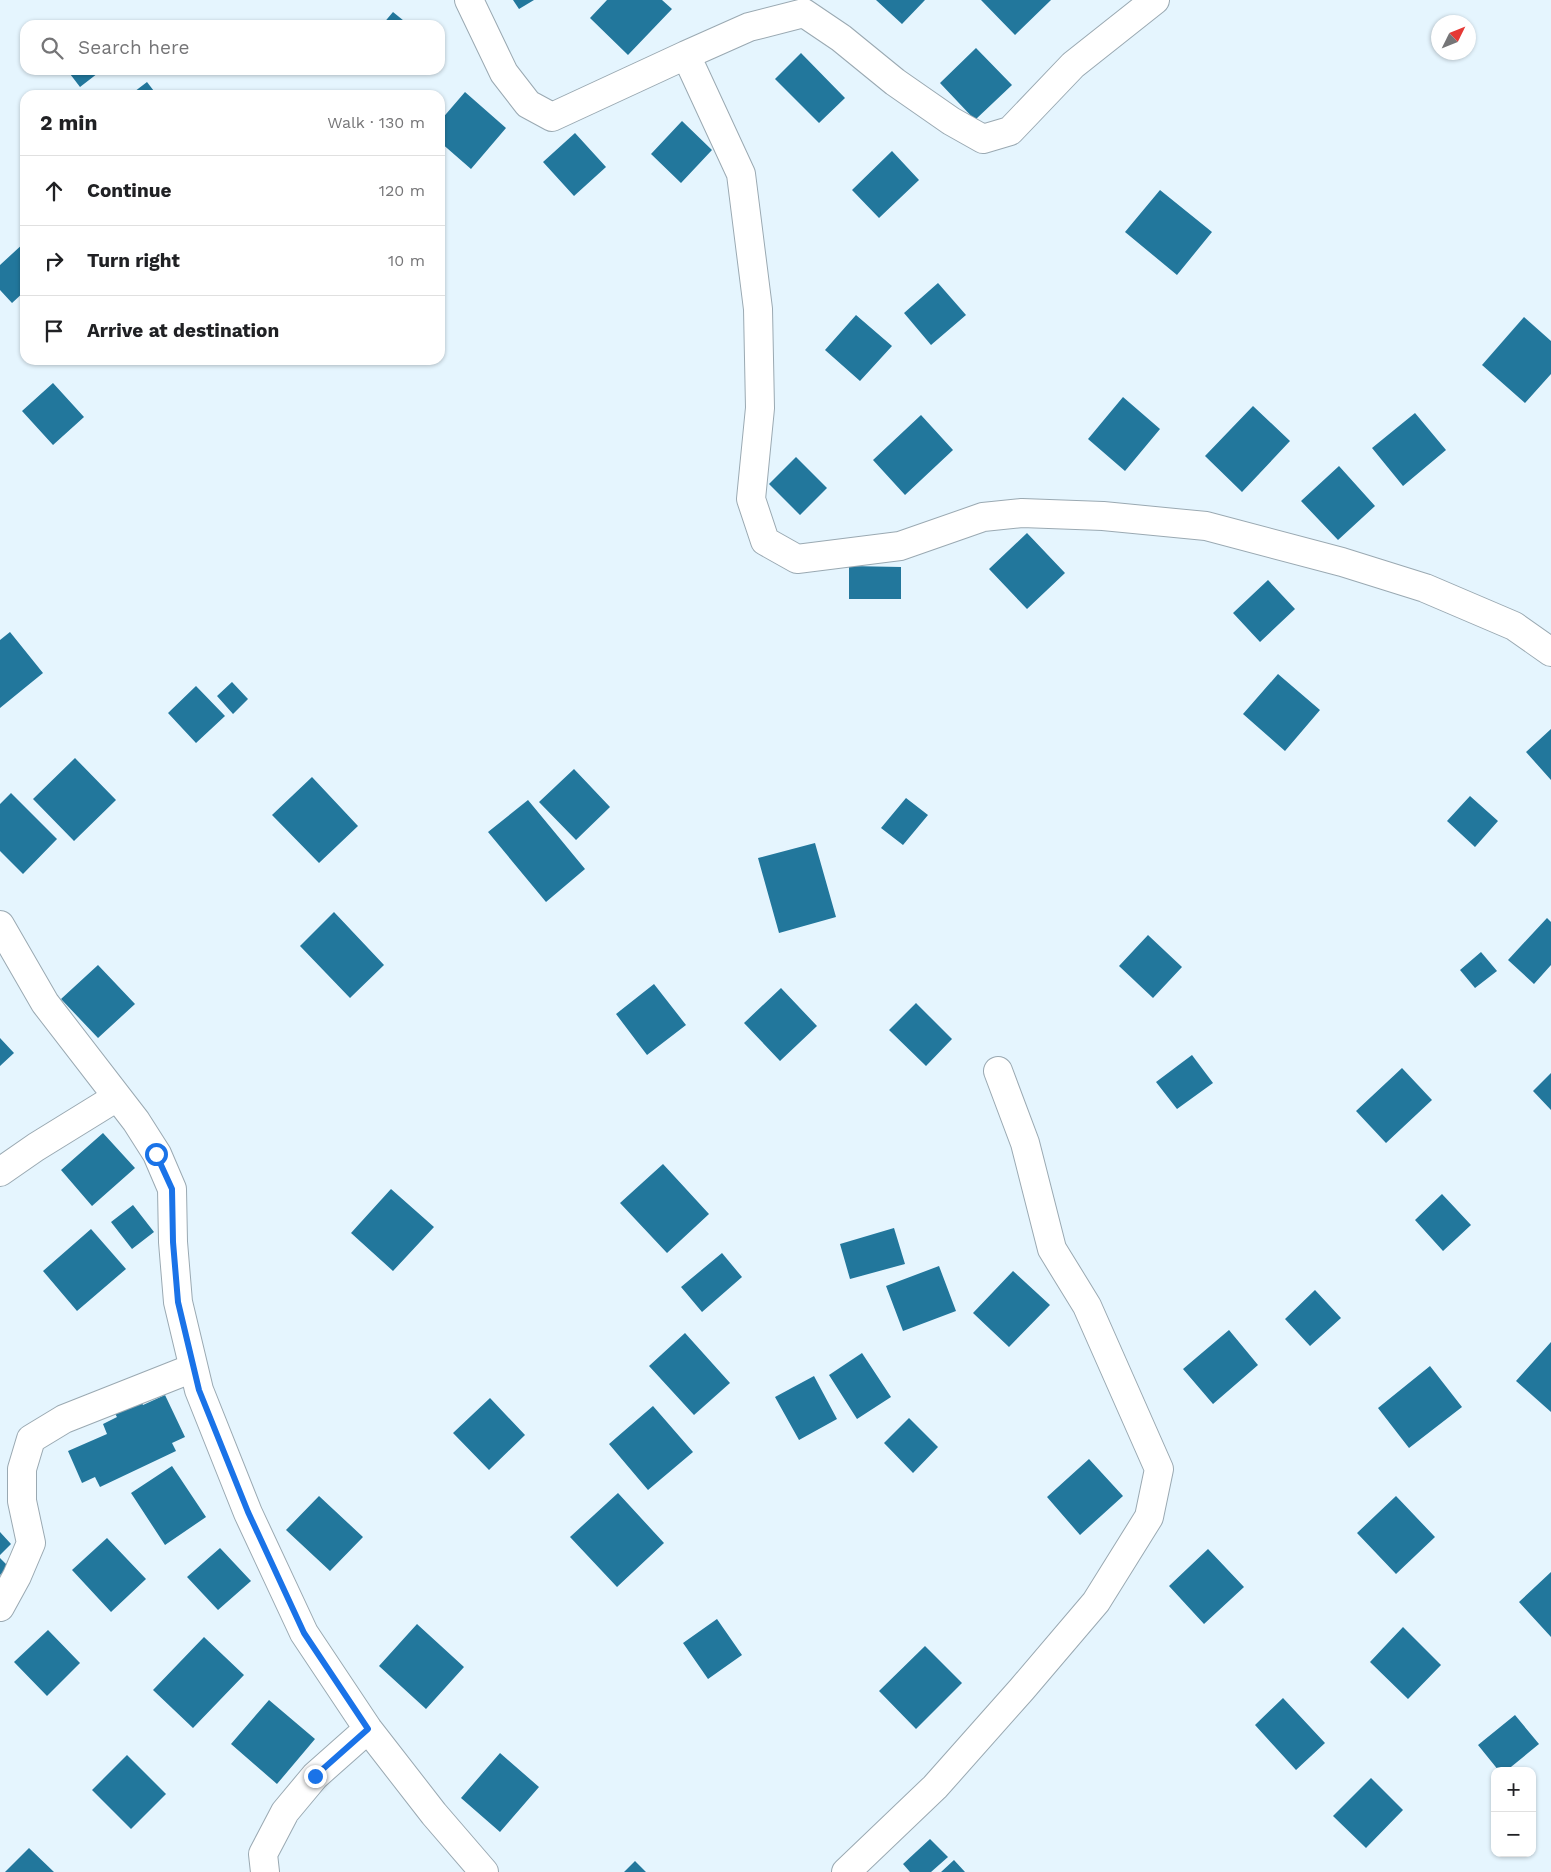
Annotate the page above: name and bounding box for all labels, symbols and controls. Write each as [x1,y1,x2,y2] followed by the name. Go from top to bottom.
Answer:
[1431,15,1476,60] north arrow
[20,20,445,75] search box
[38,34,66,62] icon: search
[78,36,189,59] text: Search here
[40,110,97,135] text: 2 min
[327,113,425,132] text: Walk · 130 m
[40,177,68,205] icon: ahead
[87,179,171,202] text: Continue
[379,181,425,200] text: 120 m
[40,247,68,275] icon: right
[87,249,180,272] text: Turn right
[388,251,425,270] text: 10 m
[40,317,68,345] icon: arrive
[87,319,279,342] text: Arrive at destination
[145,1143,168,1166] route start
[304,1765,327,1788] route end
[1491,1767,1536,1857] map controls
[1491,1767,1536,1812] button: +
[1491,1812,1536,1857] button: −

